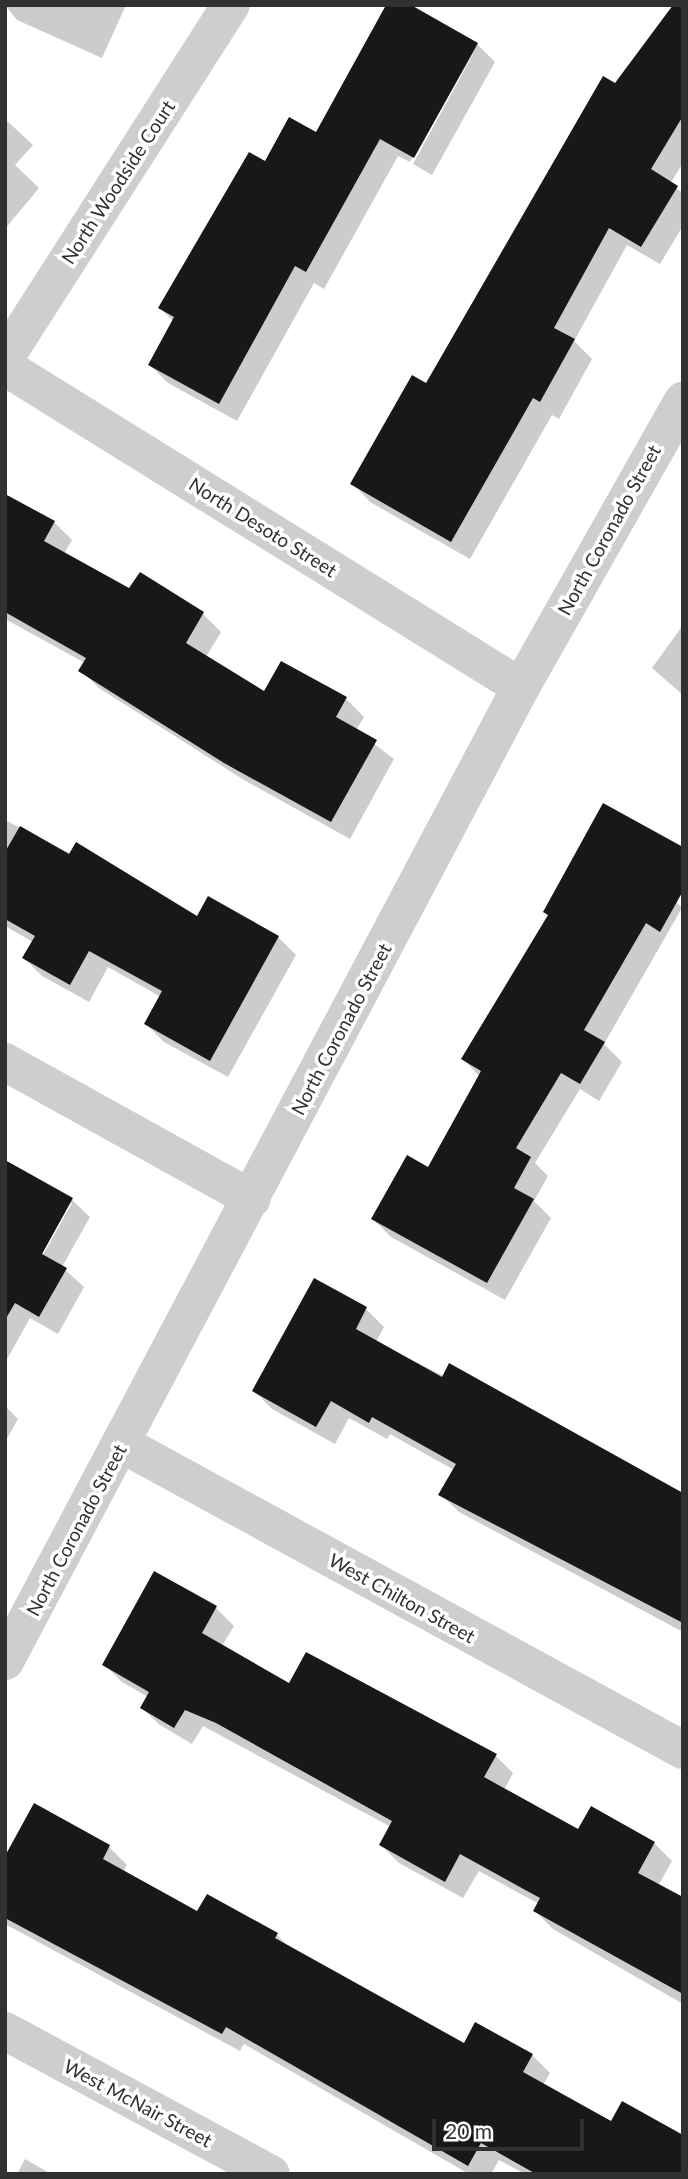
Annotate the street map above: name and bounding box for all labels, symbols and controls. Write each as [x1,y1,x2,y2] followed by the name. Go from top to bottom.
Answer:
[56,96,180,268] street label: North Woodside Court
[553,441,665,619] street label: North Coronado Street
[185,472,341,582] street label: North Desoto Street
[286,939,396,1119] street label: North Coronado Street
[21,1440,131,1620] street label: North Coronado Street
[325,1548,479,1648] street label: West Chilton Street
[60,2054,216,2152] street label: West McNair Street
[436,2106,588,2150] scale bar
[445,2118,492,2143] text: 20 m

